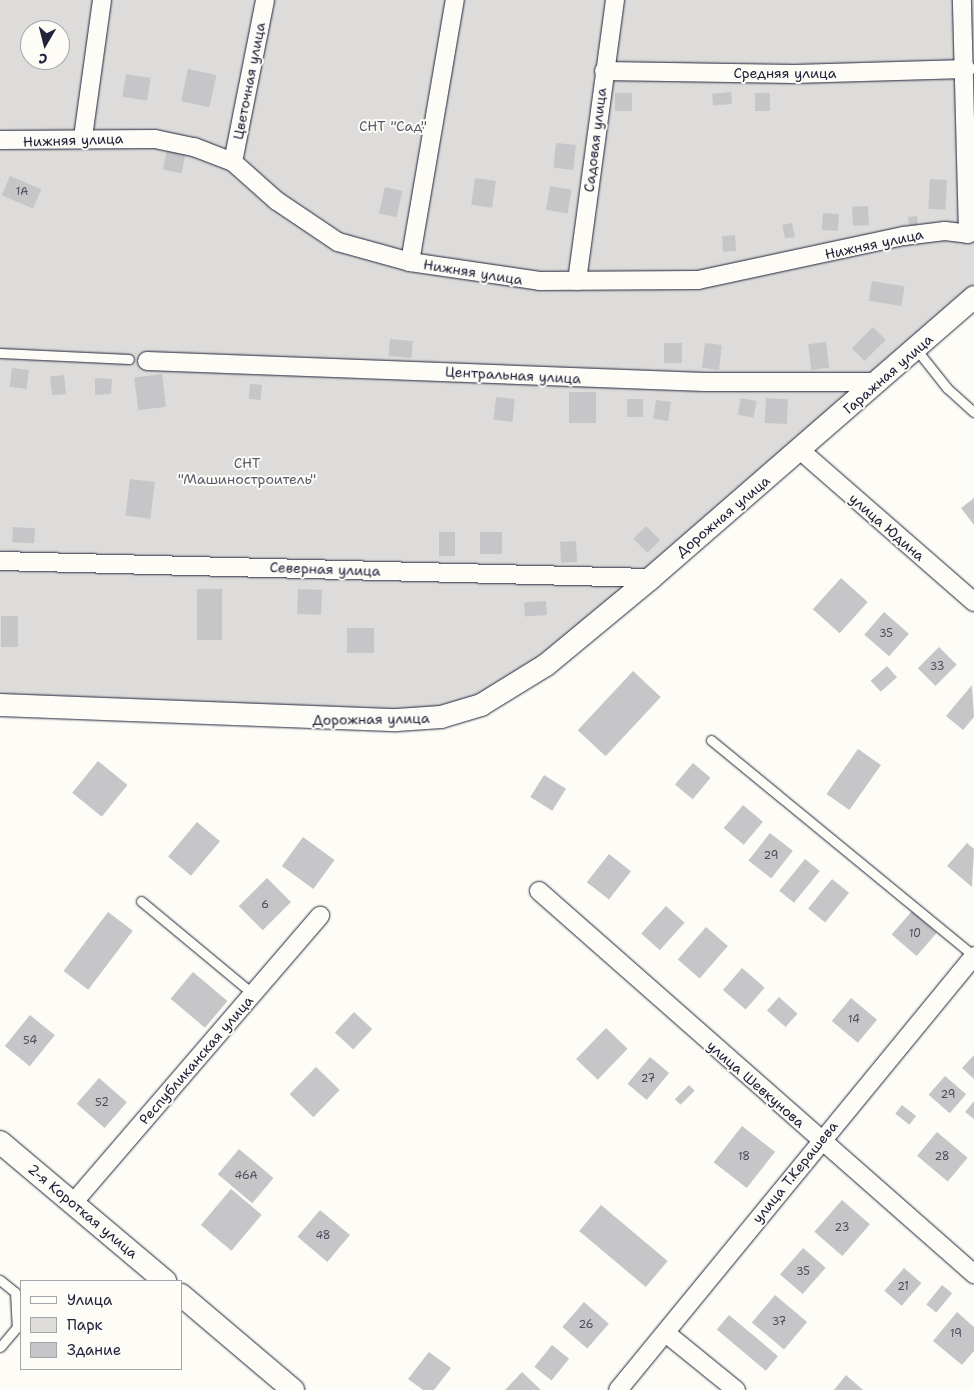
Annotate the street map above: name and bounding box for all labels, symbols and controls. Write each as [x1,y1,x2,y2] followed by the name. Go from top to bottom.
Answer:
[20,20,70,70] north arrow
[229,21,269,141] street label: Цветочная улица
[38,49,49,68] text: С
[734,65,836,81] street label: Средняя улица
[580,87,610,193] street label: Садовая улица
[359,118,427,134] park label: СНТ "Сад"
[23,130,123,150] street label: Нижняя улица
[16,185,28,199] house number: 1А
[823,225,925,263] street label: Нижняя улица
[422,256,524,288] street label: Нижняя улица
[840,331,936,417] street label: Гаражная улица
[445,363,581,387] street label: Центральная улица
[178,455,316,488] park label: СНТ "Машиностроитель"
[673,472,773,560] street label: Дорожная улица
[846,490,928,564] street label: улица Юдина
[269,559,381,579] street label: Северная улица
[879,627,893,641] house number: 35
[930,660,944,674] house number: 33
[312,710,430,728] street label: Дорожная улица
[764,849,778,863] house number: 29
[261,898,269,912] house number: 6
[909,927,921,941] house number: 10
[136,992,256,1128] street label: Республиканская улица
[848,1013,860,1027] house number: 14
[23,1034,37,1048] house number: 54
[704,1037,808,1131] street label: улица Шевкунова
[641,1072,655,1086] house number: 27
[941,1088,955,1102] house number: 29
[95,1096,109,1110] house number: 52
[749,1118,841,1226] street label: улица Т.Керашева
[738,1150,750,1164] house number: 18
[934,1150,950,1164] house number: 28
[25,1160,141,1262] street label: 2-я Короткая улица
[234,1169,258,1183] house number: 46А
[835,1221,849,1235] house number: 23
[315,1229,331,1243] house number: 48
[796,1265,810,1279] house number: 35
[20,1280,182,1370] legend
[897,1280,909,1294] house number: 21
[67,1290,112,1310] text: Улица
[67,1315,103,1335] text: Парк
[772,1315,786,1329] house number: 37
[579,1318,593,1332] house number: 26
[950,1327,962,1341] house number: 19
[67,1340,121,1360] text: Здание

